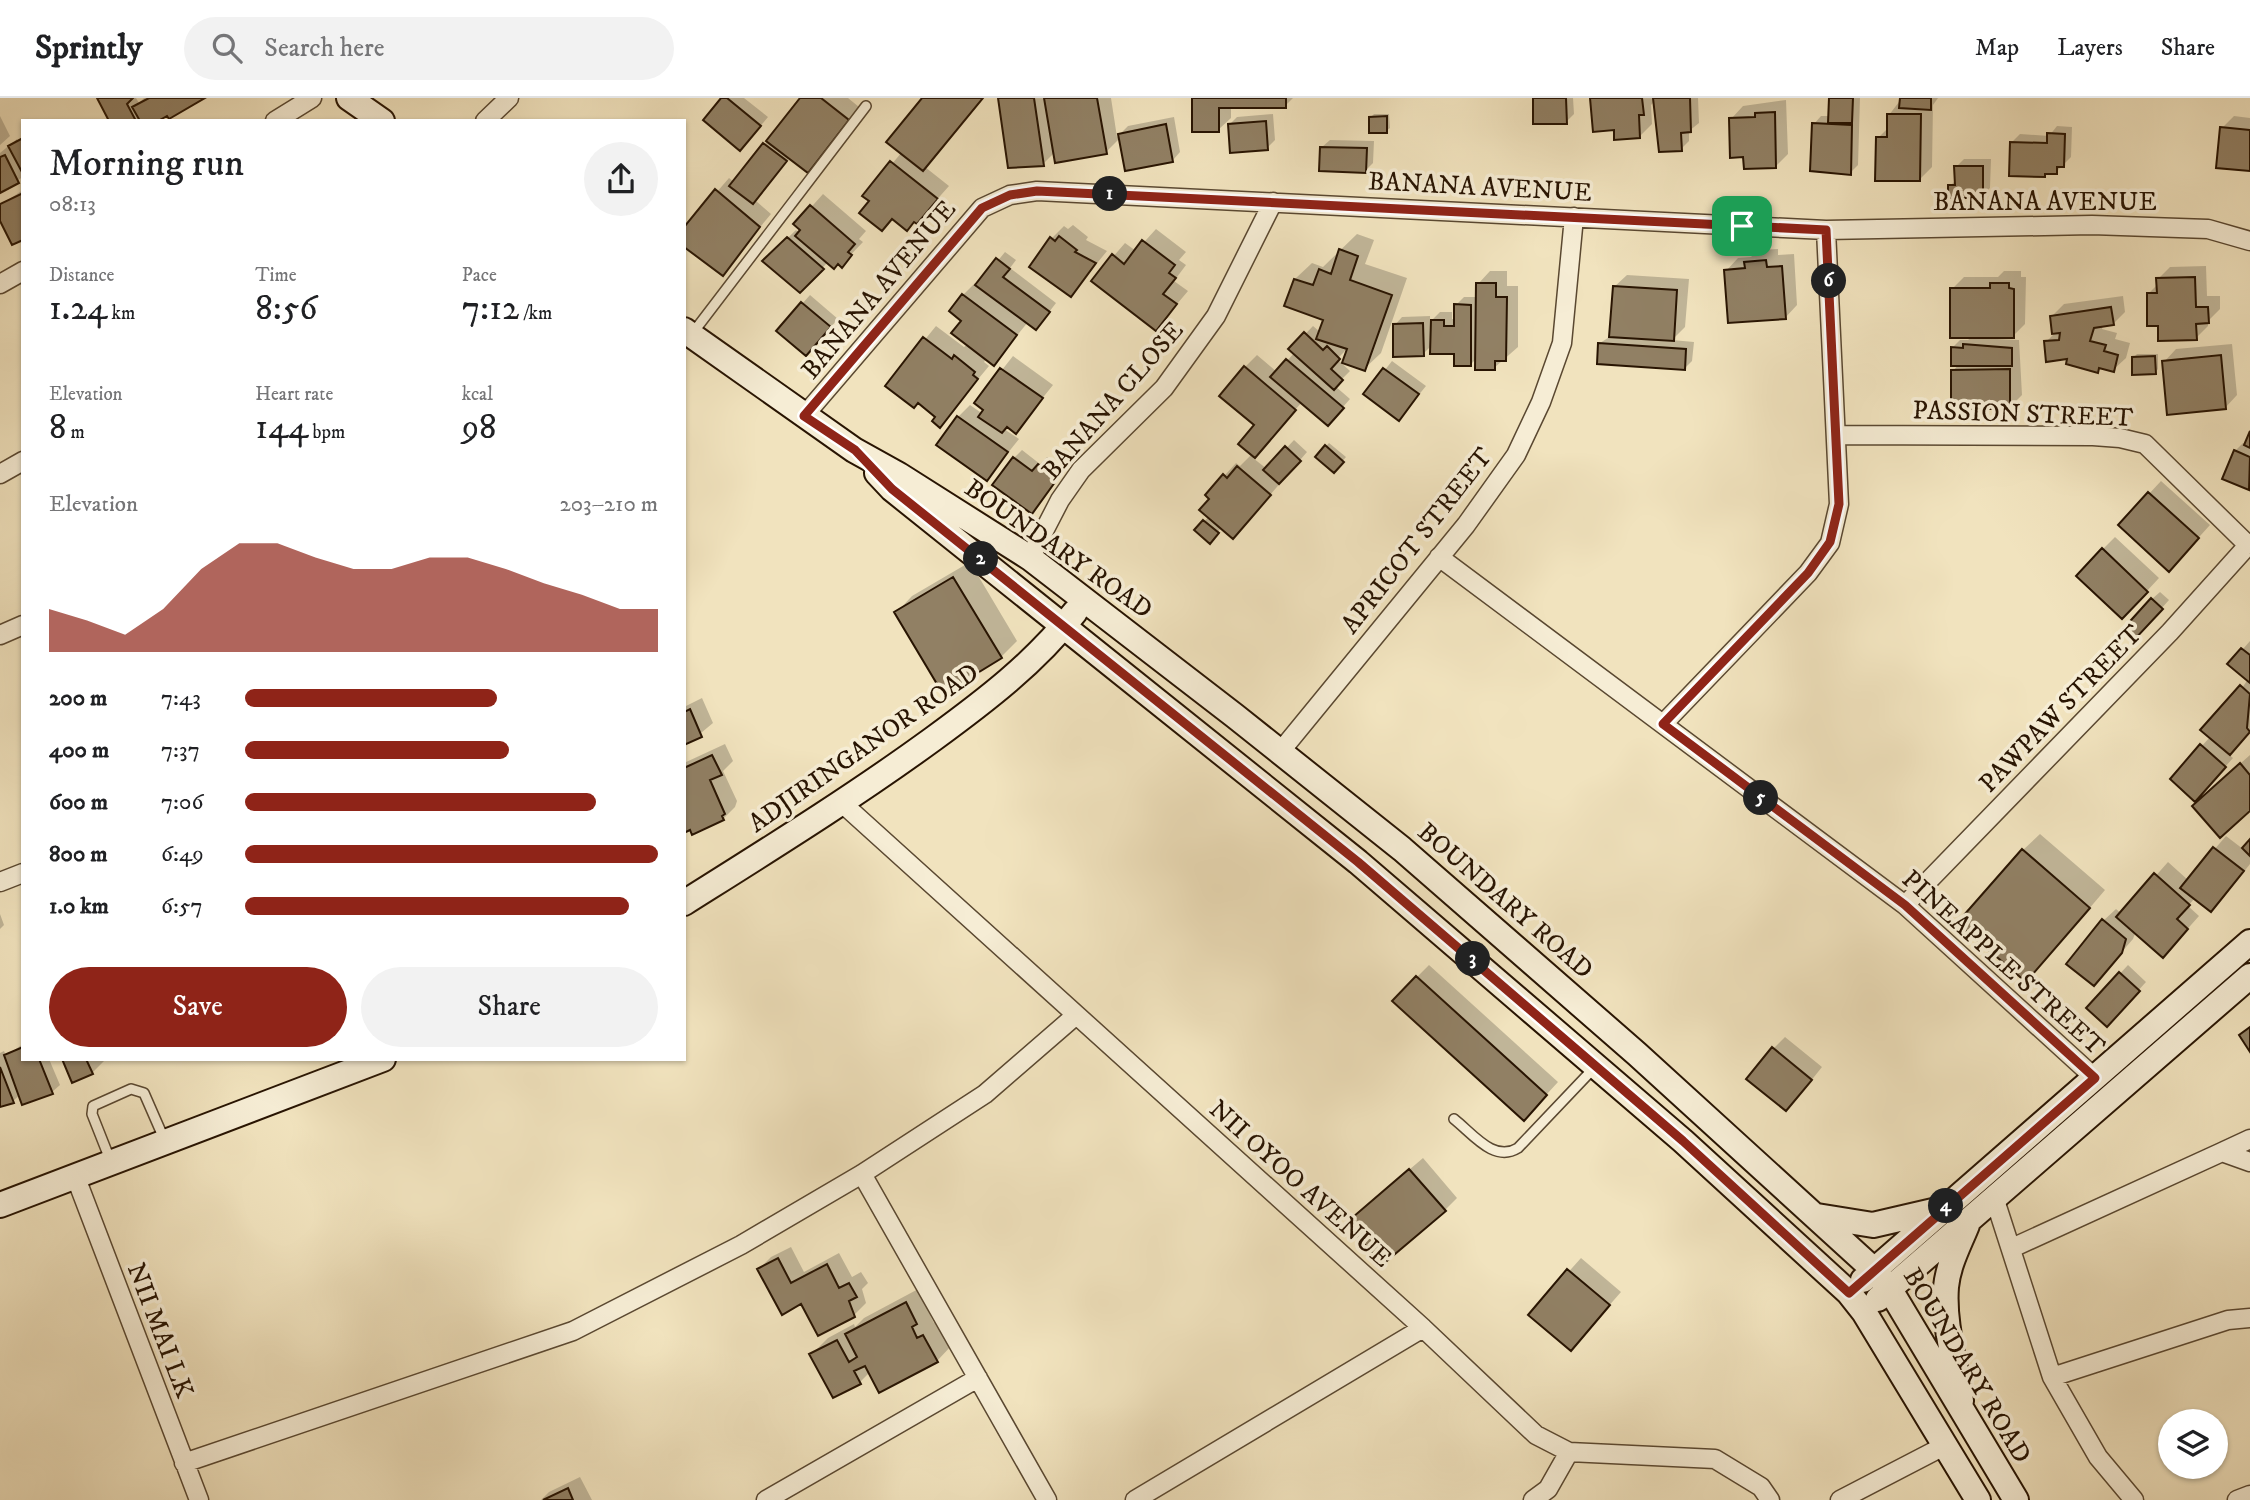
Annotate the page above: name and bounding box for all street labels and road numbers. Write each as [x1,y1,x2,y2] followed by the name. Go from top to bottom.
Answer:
[1367,165,1593,210] street label: BANANA AVENUE
[1933,186,2157,219] street label: BANANA AVENUE
[795,194,964,386] street label: BANANA AVENUE
[1035,315,1191,487] street label: BANANA CLOSE
[1912,394,2134,435] street label: PASSION STREET
[1334,441,1500,641] street label: APRICOT STREET
[958,472,1159,626] street label: BOUNDARY ROAD
[1973,618,2150,800] street label: PAWPAW STREET
[742,656,985,840] street label: ADJIRINGANOR ROAD
[1410,816,1600,986] street label: BOUNDARY ROAD
[1895,863,2112,1063] street label: PINEAPPLE STREET
[1202,1093,1398,1275] street label: NII OYOO AVENUE
[119,1258,201,1403] street label: NII MAI LK
[1895,1262,2038,1469] street label: BOUNDARY ROAD

